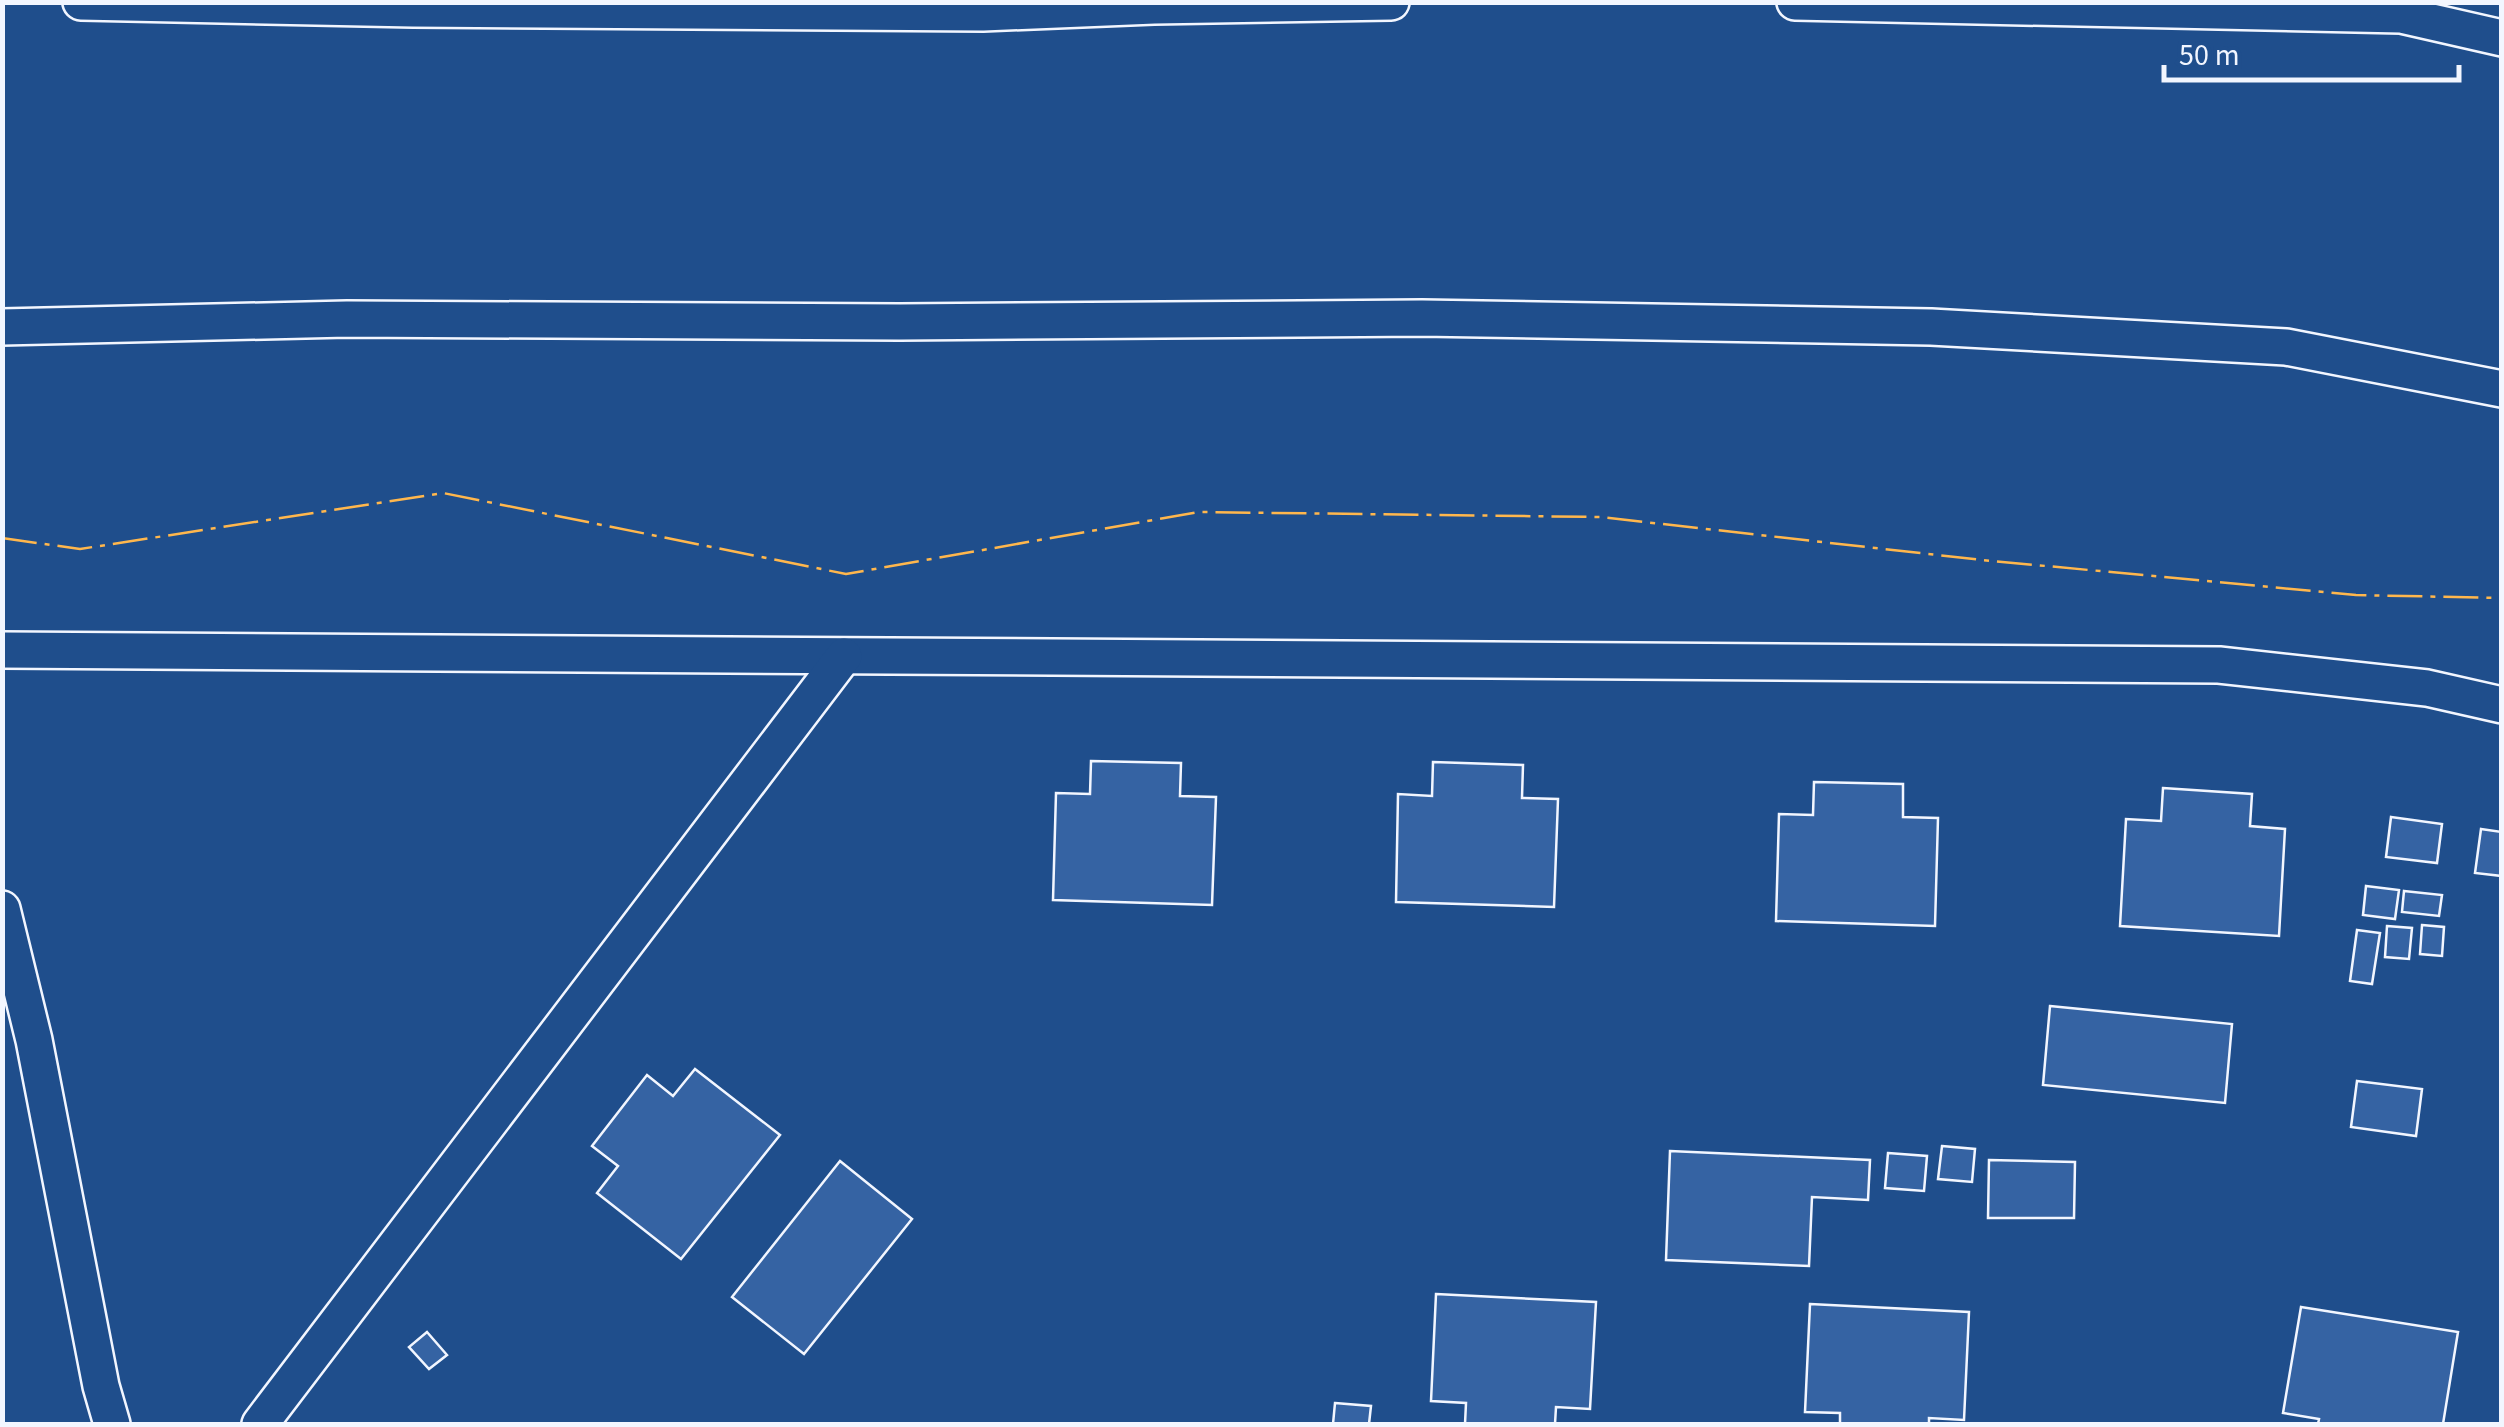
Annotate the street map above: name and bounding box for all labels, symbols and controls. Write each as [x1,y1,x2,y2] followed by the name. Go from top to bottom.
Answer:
[2164,20,2459,82] scale bar
[2179,34,2240,77] text: 50 m

